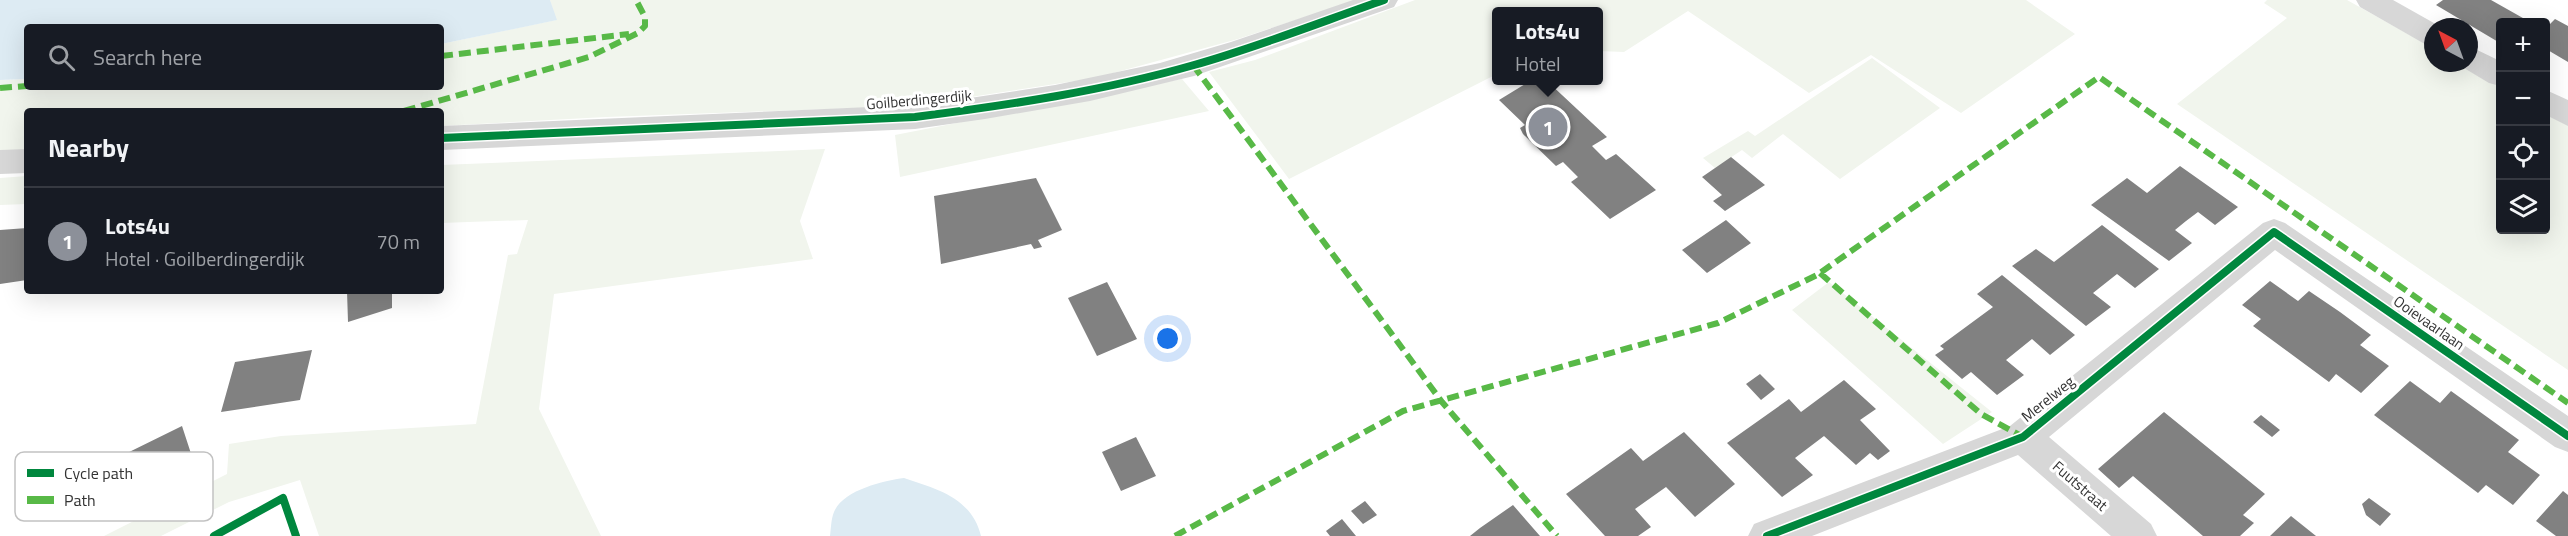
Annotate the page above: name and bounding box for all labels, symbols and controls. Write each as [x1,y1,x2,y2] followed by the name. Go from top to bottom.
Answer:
[1492,7,1603,85] popup
[1515,14,1580,48] text: Lots4u
[2424,18,2478,72] north arrow
[2496,18,2550,234] map controls
[2496,18,2550,72] button: +
[24,24,444,90] search box
[93,40,202,74] text: Search here
[45,41,78,74] icon: search
[1515,48,1561,79] text: Hotel
[2496,72,2550,126] button: −
[865,83,973,116] street label: Goilberdingerdijk
[1528,104,1568,150] pin: 1
[2496,126,2550,180] button: locate
[48,128,129,167] text: Nearby
[2496,180,2550,234] button: layers
[105,209,170,243] text: Lots4u
[62,226,73,257] text: 1
[376,226,420,257] text: 70 m
[105,243,305,274] text: Hotel · Goilberdingerdijk
[2389,290,2470,356] street label: Ooievaarlaan
[1153,324,1182,353] your location
[2016,370,2080,427] street label: Merelweg
[15,452,213,521] legend
[2048,455,2114,517] street label: Fuutstraat
[64,461,133,485] text: Cycle path
[64,488,96,512] text: Path

